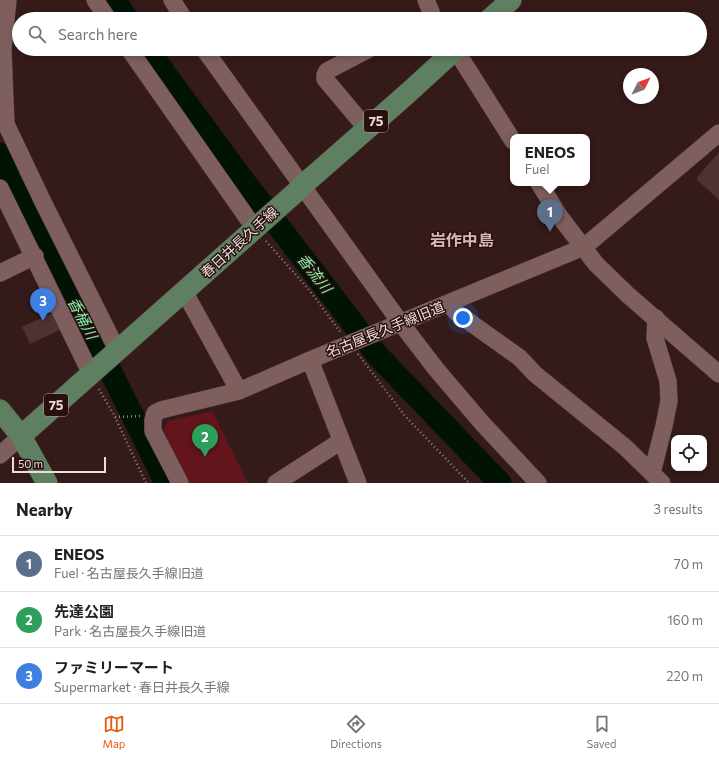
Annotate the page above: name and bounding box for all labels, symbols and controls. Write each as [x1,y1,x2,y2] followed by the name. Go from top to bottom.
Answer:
[12,12,707,56] search box
[26,23,48,45] icon: search
[58,25,137,43] text: Search here
[623,68,659,104] north arrow
[364,110,388,132] road number: 75
[510,134,590,186] popup
[525,143,575,161] text: ENEOS
[525,161,550,177] text: Fuel
[537,199,563,232] pin: 1
[197,203,281,281] street label: 春日井長久手線
[430,230,494,249] district label: 岩作中島
[294,250,337,298] water label: 香流川
[30,288,56,321] pin: 3
[64,294,102,344] water label: 香桶川
[323,298,447,360] street label: 名古屋長久手線旧道
[453,308,473,328] your location
[44,394,68,416] road number: 75
[192,424,218,457] pin: 2
[671,435,707,471] map controls
[671,435,707,471] button: locate
[12,455,106,474] scale bar
[18,457,43,470] text: 50 m
[16,499,73,520] text: Nearby
[654,501,703,517] text: 3 results
[54,545,104,563] text: ENEOS
[26,556,32,572] text: 1
[674,556,703,572] text: 70 m
[54,565,204,581] text: Fuel · 名古屋長久手線旧道
[54,602,114,620] text: 先達公園
[25,612,33,628] text: 2
[667,612,703,628] text: 160 m
[54,623,206,639] text: Park · 名古屋長久手線旧道
[54,658,174,676] text: ファミリーマート
[25,668,33,684] text: 3
[666,668,703,684] text: 220 m
[54,679,230,695] text: Supermarket · 春日井長久手線
[103,713,125,750] tab: Map
[330,713,382,750] tab: Directions
[587,713,616,750] tab: Saved

